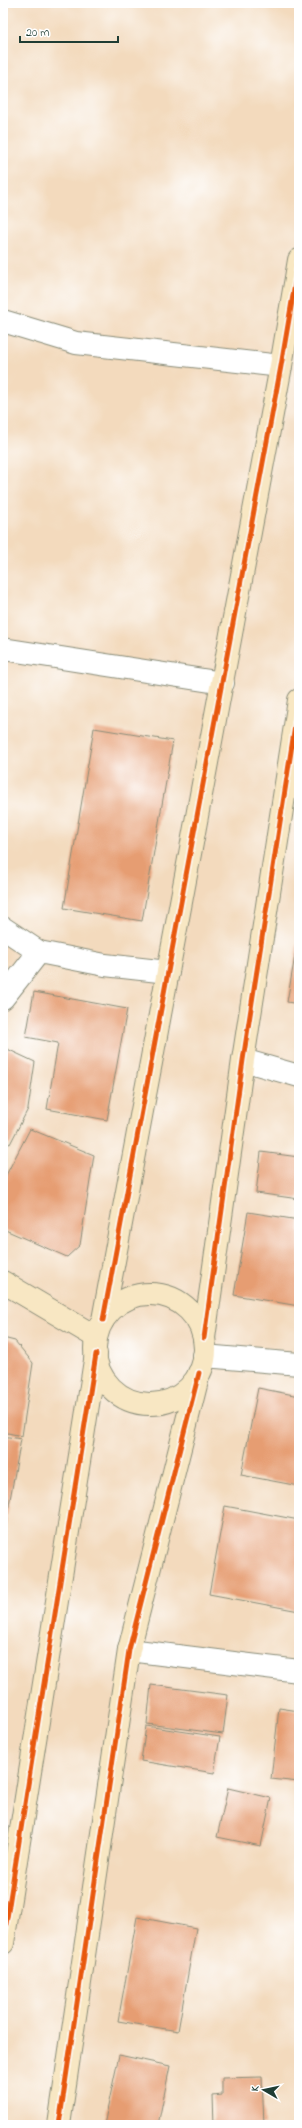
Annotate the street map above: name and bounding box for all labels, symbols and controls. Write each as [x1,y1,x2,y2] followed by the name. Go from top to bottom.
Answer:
[20,18,118,44] scale bar
[26,24,49,42] text: 20 m
[244,2070,284,2110] north arrow
[247,2084,264,2092] text: K

